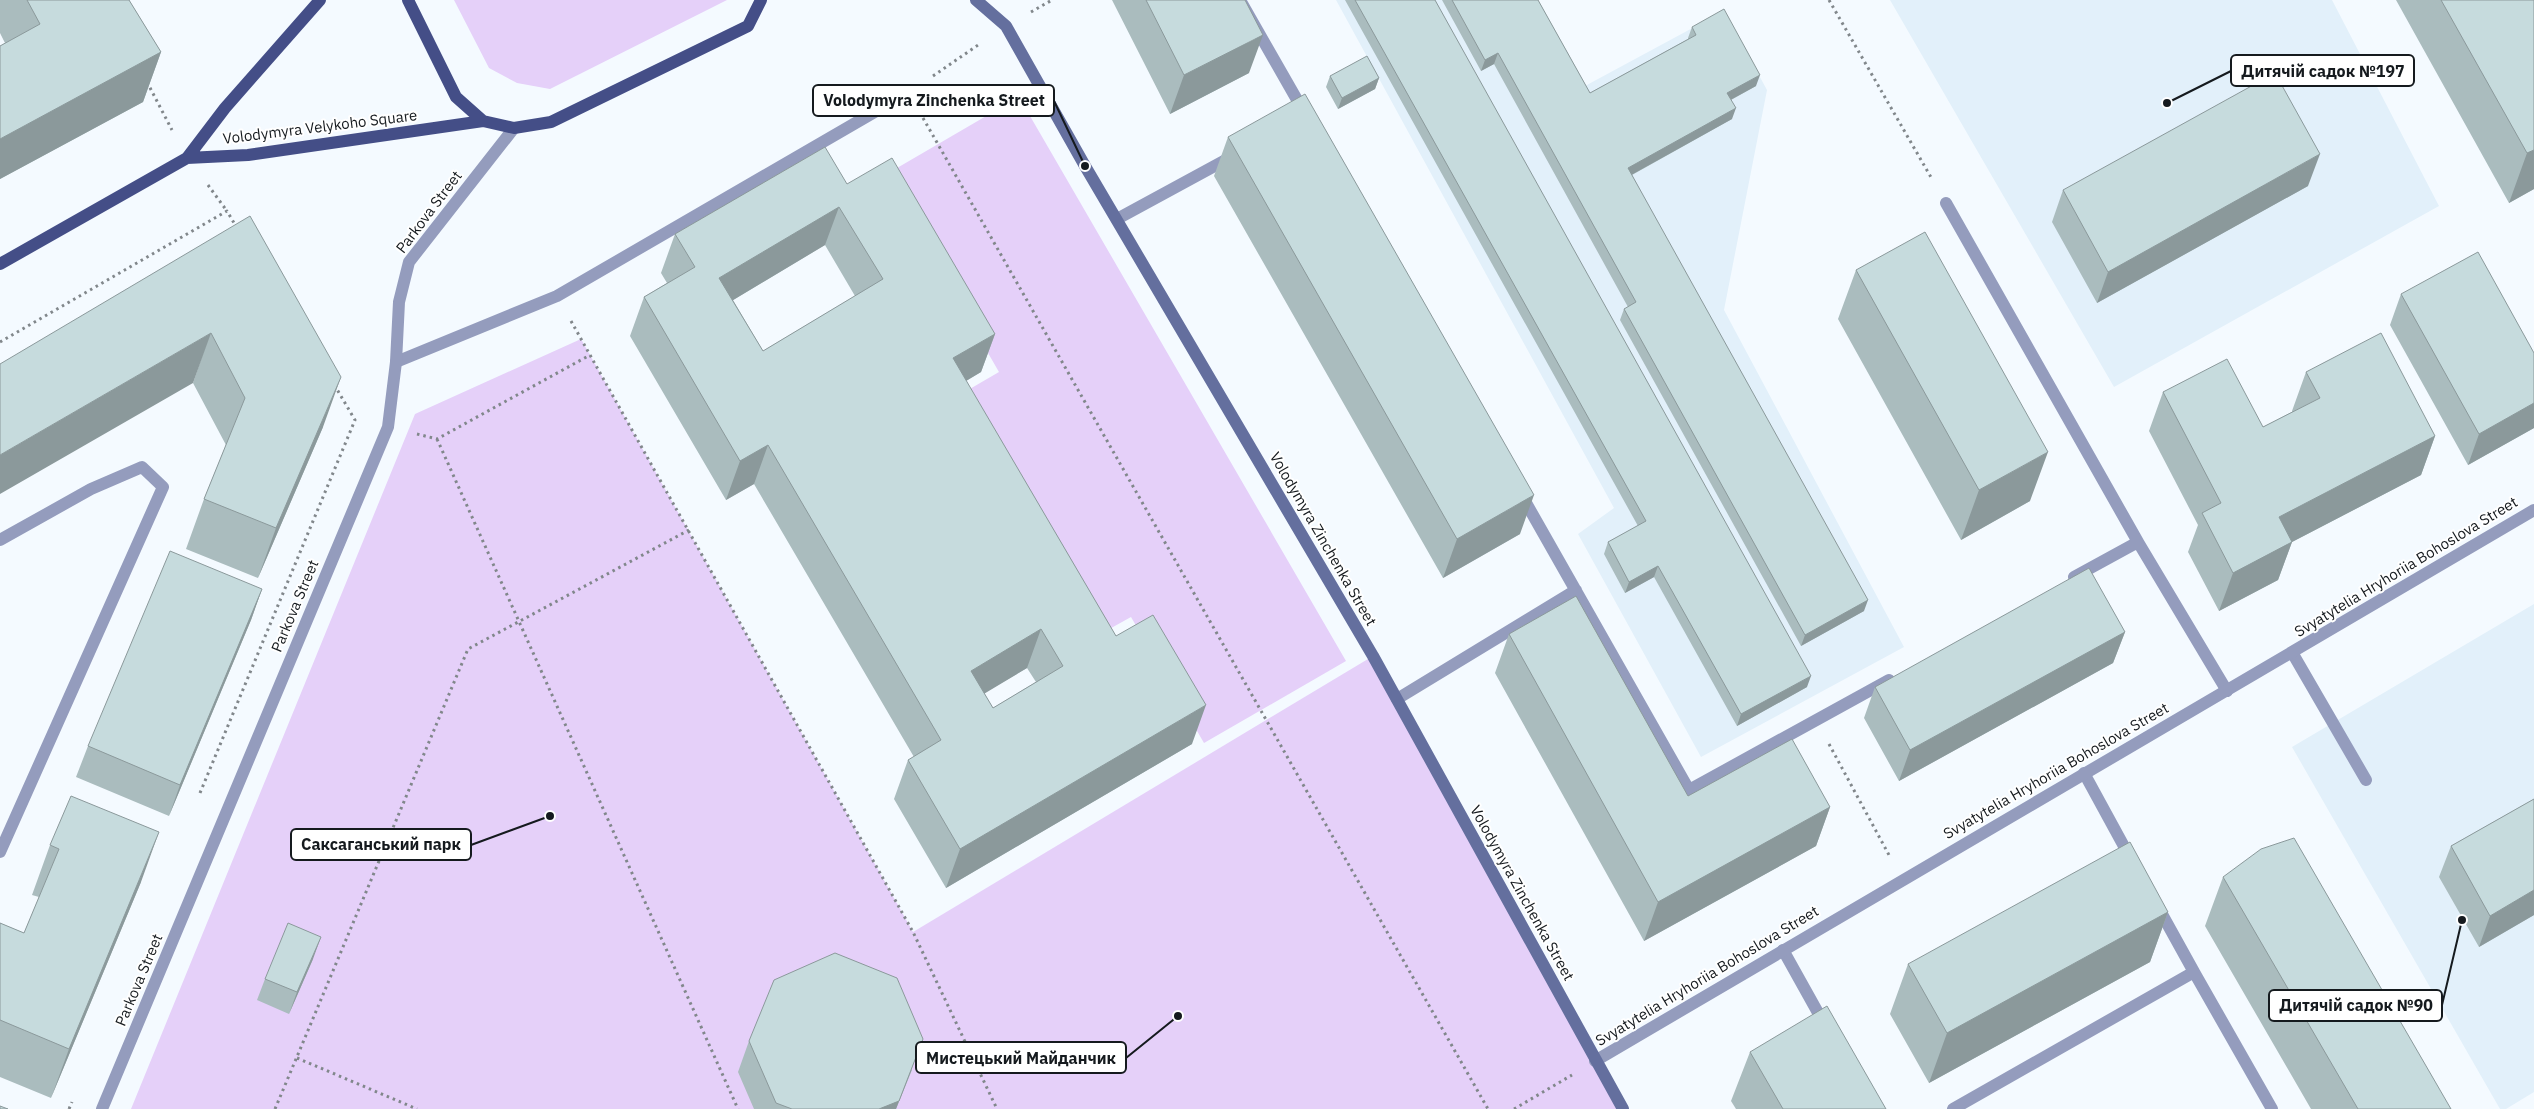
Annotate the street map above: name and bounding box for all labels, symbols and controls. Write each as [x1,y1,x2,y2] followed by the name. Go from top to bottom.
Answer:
[2231,55,2414,86] callout: Дитячій садок №197
[2241,61,2405,81] text: Дитячій садок №197
[813,85,1054,116] callout: Volodymyra Zinchenka Street
[823,90,1045,110] text: Volodymyra Zinchenka Street
[222,105,418,148] street label: Volodymyra Velykoho Square
[391,167,466,257] street label: Parkova Street
[1266,448,1381,629] street label: Volodymyra Zinchenka Street
[2291,492,2521,641] street label: Svyatytelia Hryhoriia Bohoslova Street
[267,557,322,655] street label: Parkova Street
[1940,698,2172,843] street label: Svyatytelia Hryhoriia Bohoslova Street
[1466,802,1579,984] street label: Volodymyra Zinchenka Street
[291,829,471,860] callout: Саксаганський парк
[301,834,461,854] text: Саксаганський парк
[1592,901,1822,1050] street label: Svyatytelia Hryhoriia Bohoslova Street
[111,931,166,1029] street label: Parkova Street
[2269,990,2442,1021] callout: Дитячiй садок №90
[2279,995,2433,1015] text: Дитячiй садок №90
[916,1042,1126,1073] callout: Мистецький Майданчик
[926,1048,1116,1068] text: Мистецький Майданчик

